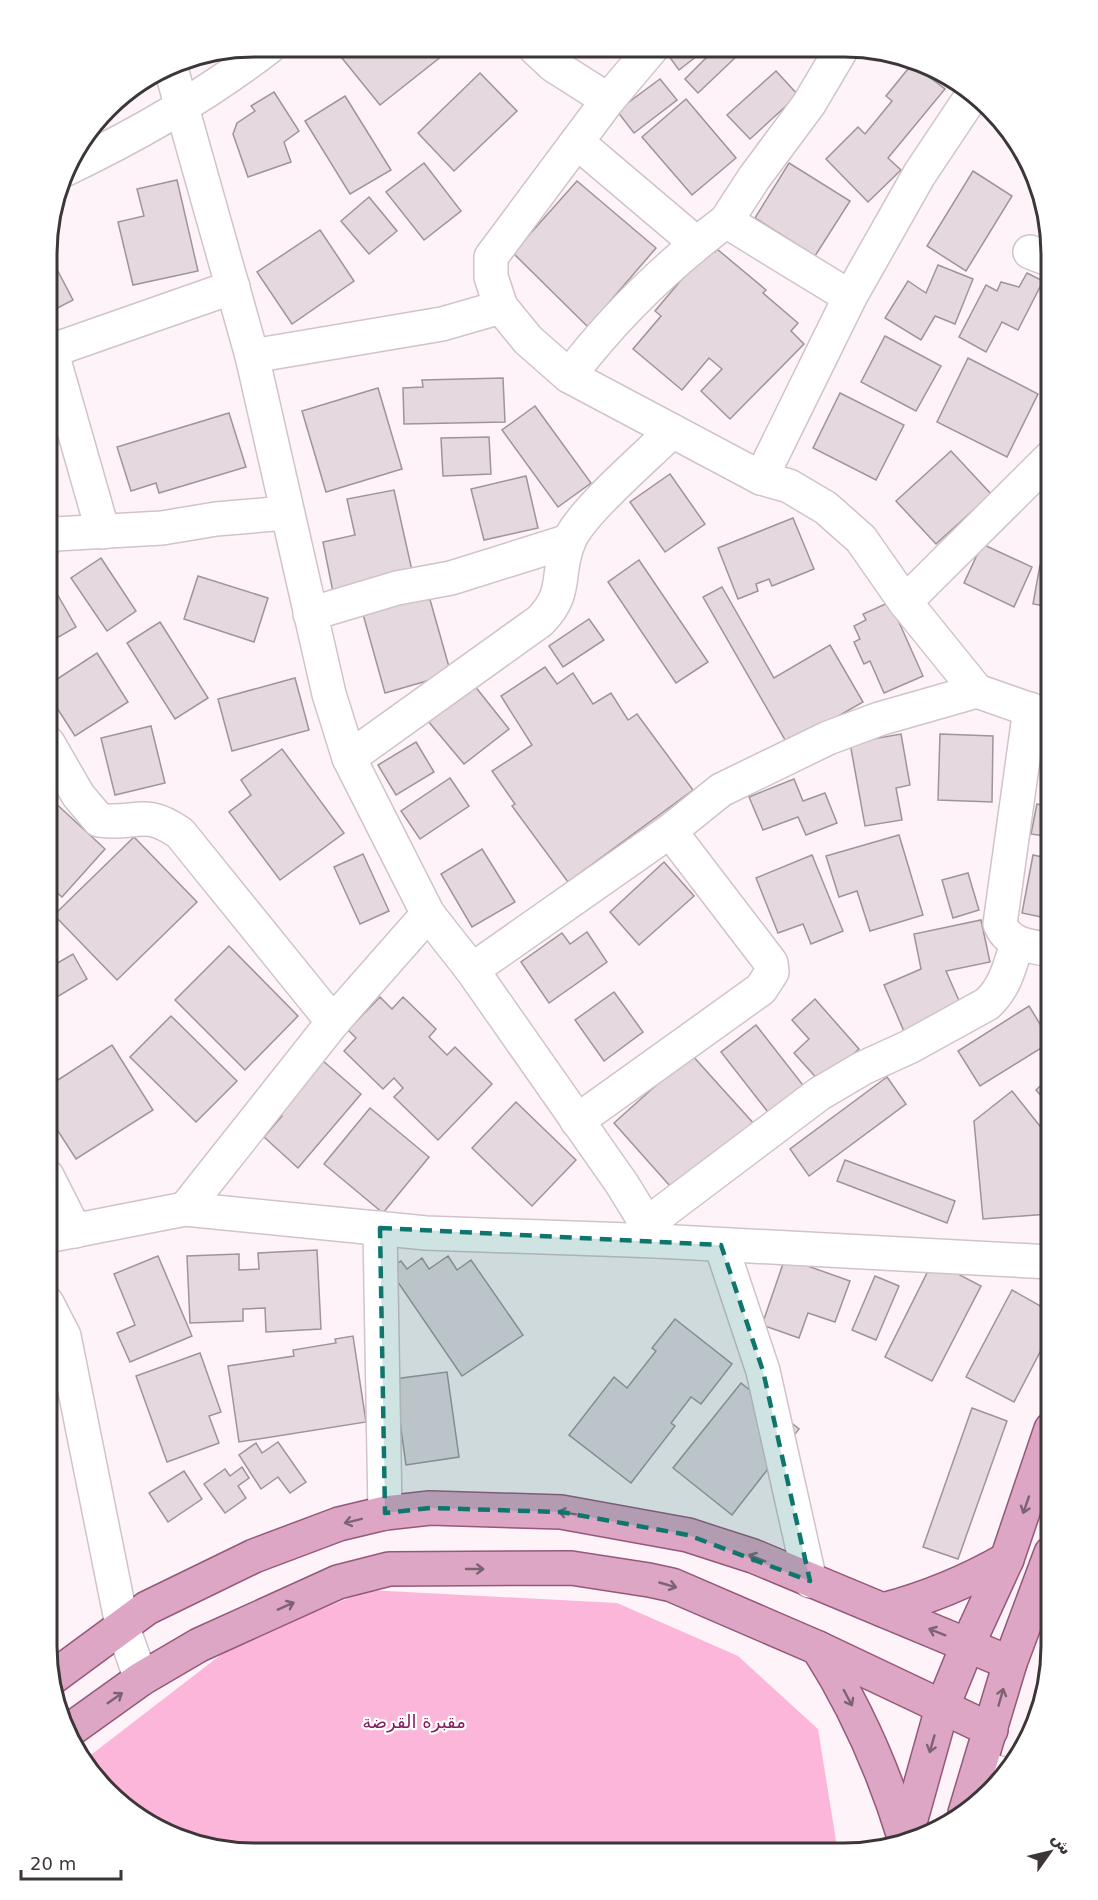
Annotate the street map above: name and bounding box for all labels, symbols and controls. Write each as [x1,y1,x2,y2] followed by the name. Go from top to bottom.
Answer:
[1019,1495,1030,1514] one-way arrow
[558,1508,578,1519] one-way arrow
[344,1516,363,1528] one-way arrow
[748,1552,766,1563] one-way arrow
[464,1563,484,1575] one-way arrow
[658,1580,677,1591] one-way arrow
[277,1599,295,1611] one-way arrow
[928,1626,947,1637] one-way arrow
[843,1688,855,1706] one-way arrow
[995,1688,1007,1707] one-way arrow
[107,1692,123,1704] one-way arrow
[362,1711,466,1733] park label: مقبرة القرضة
[926,1735,937,1754] one-way arrow
[1020,1822,1080,1882] north arrow
[1048,1829,1076,1858] text: ش
[21,1843,122,1881] scale bar
[30,1853,76,1874] text: 20 m

